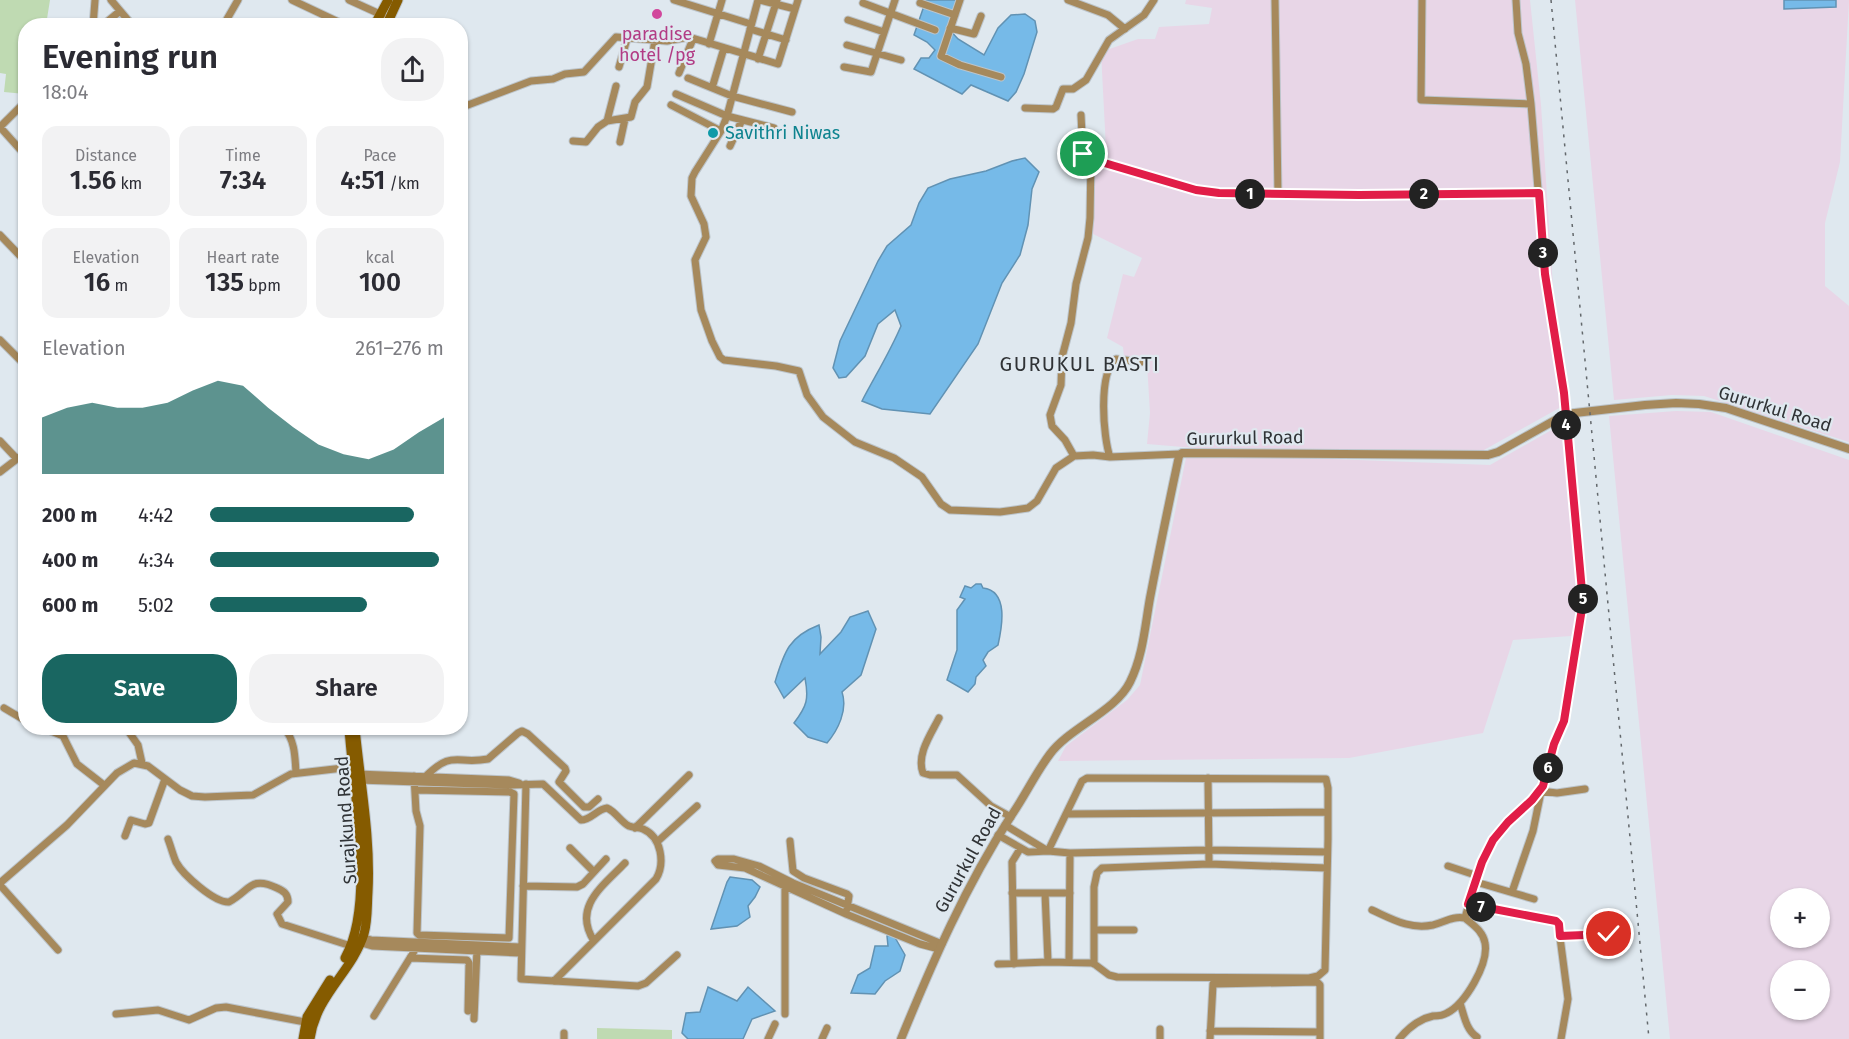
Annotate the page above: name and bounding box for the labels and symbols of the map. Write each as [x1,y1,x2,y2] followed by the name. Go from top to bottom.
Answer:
[650,7,664,21] marker: paradise hotel /pg
[619,23,696,66] place label: paradise hotel /pg
[725,122,840,144] place label: Savithri Niwas
[706,126,720,140] marker: Savithri Niwas
[1057,128,1108,179] pin
[1235,179,1265,209] pin: 1
[1409,179,1439,209] pin: 2
[1528,238,1558,268] pin: 3
[1000,352,1160,376] district label: GURUKUL BASTI
[1716,381,1834,437] street label: Gururkul Road
[1551,410,1581,440] pin: 4
[1186,426,1304,450] street label: Gururkul Road
[1568,584,1598,614] pin: 5
[1533,753,1563,783] pin: 6
[331,755,361,885] street label: Surajkund Road
[930,803,1006,917] street label: Gururkul Road
[1466,892,1496,922] pin: 7
[1583,908,1634,959] pin

